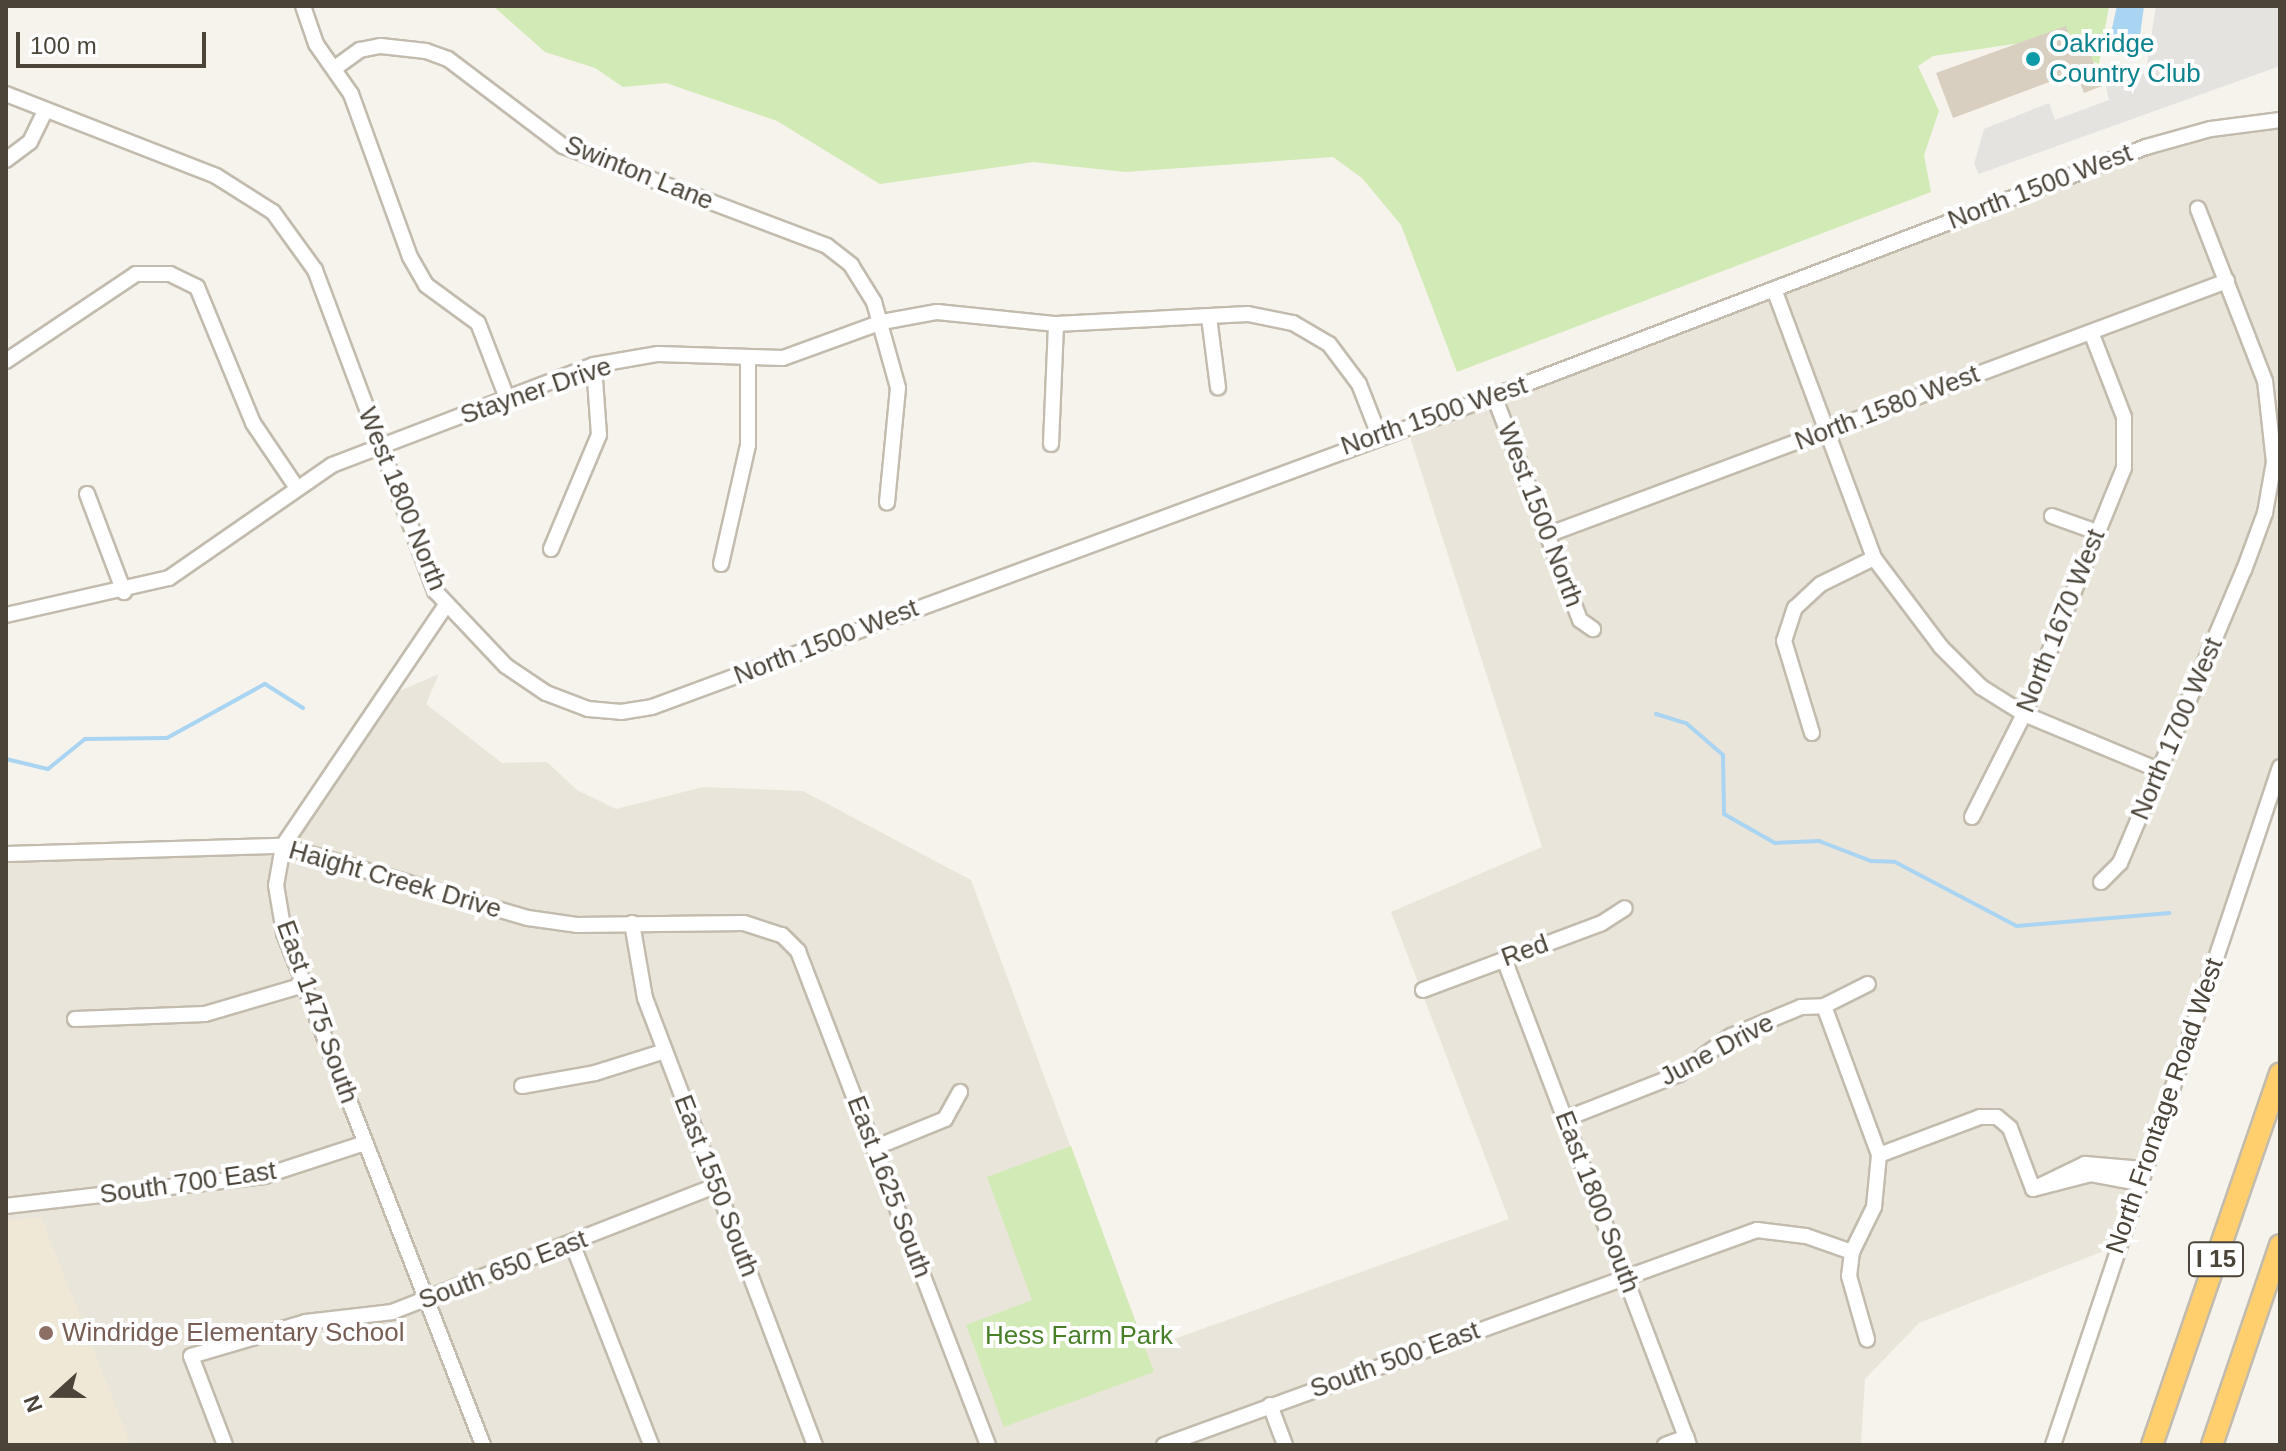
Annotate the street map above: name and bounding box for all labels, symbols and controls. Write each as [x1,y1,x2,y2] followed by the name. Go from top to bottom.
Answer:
[20,16,210,66] scale bar
[2049,28,2201,90] place label: Oakridge Country Club
[30,32,97,59] text: 100 m
[2024,50,2042,68] marker: Oakridge Country Club
[560,129,718,217] street label: Swinton Lane
[1944,138,2136,236] street label: North 1500 West
[456,351,616,431] street label: Stayner Drive
[1791,359,1983,457] street label: North 1580 West
[1337,370,1531,462] street label: North 1500 West
[351,403,453,595] street label: West 1800 North
[1491,419,1589,611] street label: West 1500 North
[2010,525,2112,717] street label: North 1670 West
[730,593,922,691] street label: North 1500 West
[2125,633,2229,825] street label: North 1700 West
[285,835,505,925] street label: Haight Creek Drive
[269,916,365,1108] street label: East 1475 South
[1497,928,1553,974] street label: Red
[2100,954,2230,1258] street label: North Frontage Road West
[1655,1007,1779,1093] street label: June Drive
[667,1091,765,1281] street label: East 1550 South
[840,1092,938,1282] street label: East 1625 South
[1548,1107,1646,1297] street label: East 1800 South
[98,1155,278,1211] street label: South 700 East
[414,1224,592,1316] street label: South 650 East
[2186,1239,2246,1279] road number: I 15
[1306,1315,1484,1405] street label: South 500 East
[62,1317,404,1349] place label: Windridge Elementary School
[985,1320,1173,1352] park label: Hess Farm Park
[37,1324,55,1342] marker: Windridge Elementary School
[16,1355,96,1435] north arrow
[19,1392,48,1416] text: N

